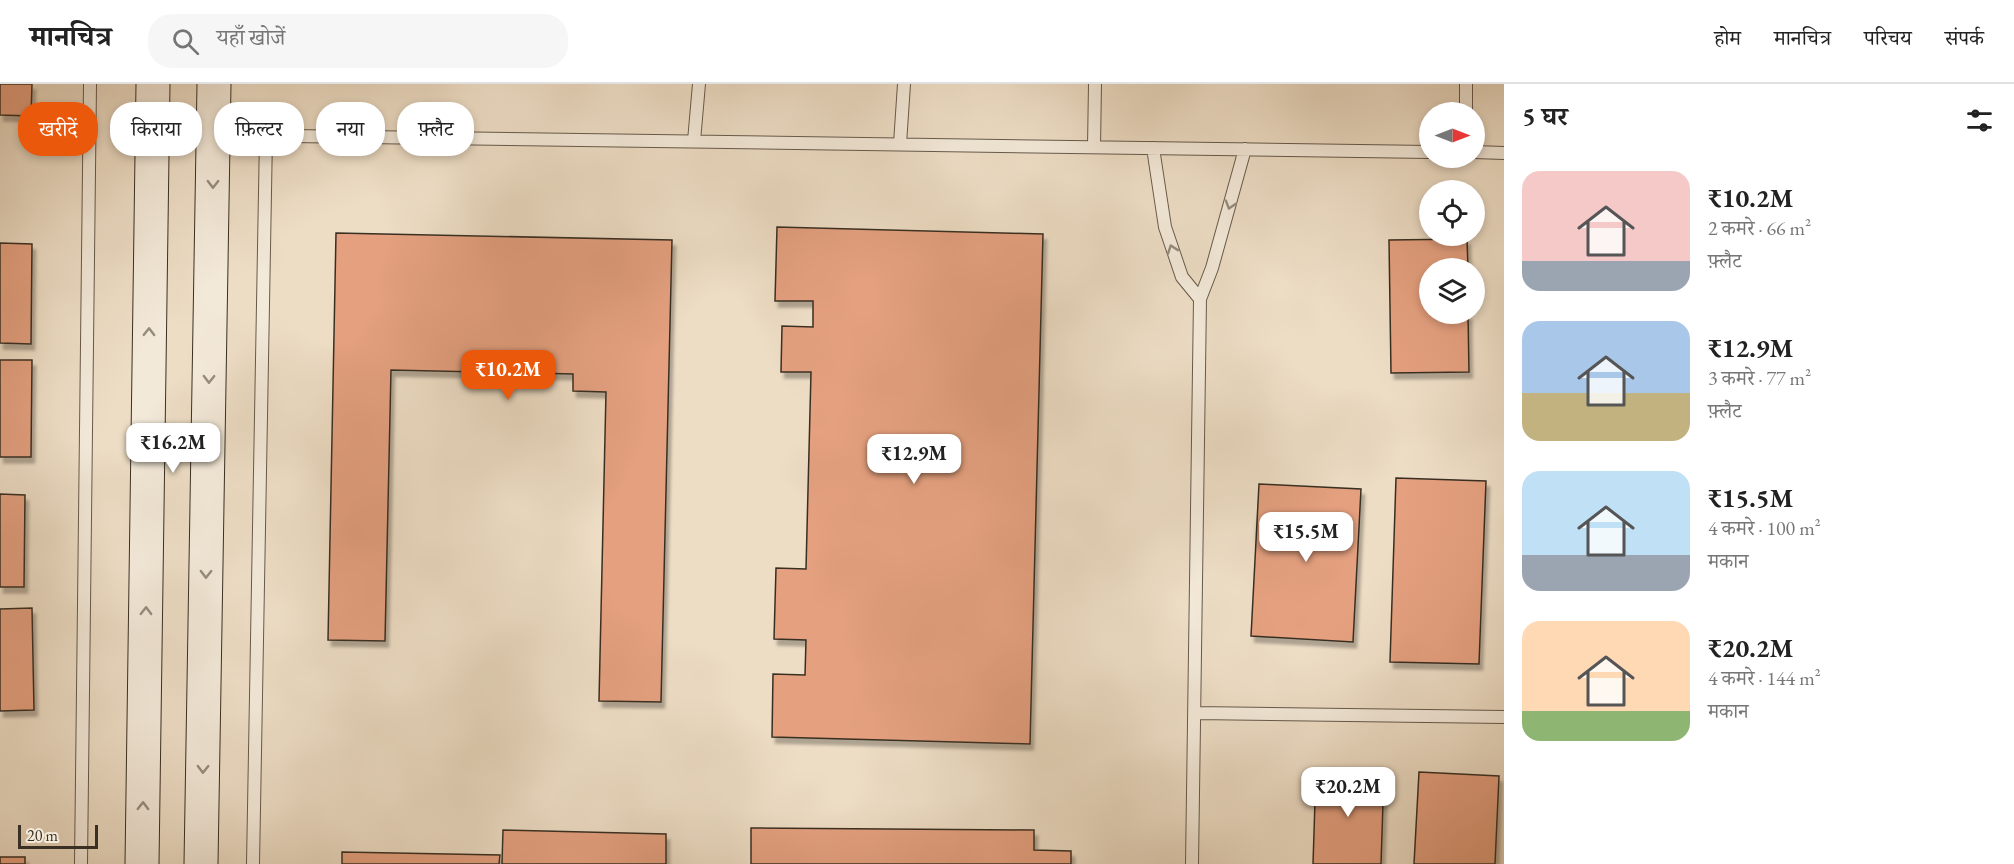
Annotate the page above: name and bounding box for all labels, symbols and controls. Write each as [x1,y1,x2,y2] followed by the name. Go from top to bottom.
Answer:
[148,14,568,68] search box
[30,18,112,54] text: मानचित्र
[217,23,285,52] text: यहाँ खोजें
[1714,24,1741,51] text: होम
[1774,24,1831,51] text: मानचित्र
[1864,24,1912,51] text: परिचय
[1945,24,1984,51] text: संपर्क
[169,25,202,58] icon: search
[1522,99,1568,133] text: 5 घर
[18,102,98,156] chip: खरीदें
[110,102,202,156] chip: किराया
[214,102,304,156] chip: फ़िल्टर
[316,102,385,156] chip: नया
[397,102,474,156] chip: फ़्लैट
[1419,102,1485,168] north arrow
[1419,102,1485,324] map controls
[1963,104,1996,137] icon: filters
[207,180,219,189] one-way arrow
[1419,180,1485,246] button: locate
[1708,181,1793,215] text: ₹10.2M
[1570,195,1642,267] icon: home
[1225,200,1237,210] one-way arrow
[1708,215,1811,241] text: 2 कमरे · 66 m²
[1167,244,1180,255] one-way arrow
[1708,248,1741,274] text: फ़्लैट
[1419,258,1485,324] button: layers
[143,327,156,336] one-way arrow
[1708,331,1793,365] text: ₹12.9M
[1570,345,1642,417] icon: home
[459,350,557,401] pin: ₹10.2M
[475,356,541,382] text: ₹10.2M
[1708,365,1811,391] text: 3 कमरे · 77 m²
[203,375,216,384] one-way arrow
[1708,398,1741,424] text: फ़्लैट
[124,423,222,474] pin: ₹16.2M
[140,429,206,455] text: ₹16.2M
[865,434,963,485] pin: ₹12.9M
[881,440,947,466] text: ₹12.9M
[1708,481,1793,515] text: ₹15.5M
[1570,495,1642,567] icon: home
[1257,512,1355,563] pin: ₹15.5M
[1708,515,1821,541] text: 4 कमरे · 100 m²
[1273,518,1339,544] text: ₹15.5M
[1708,548,1749,574] text: मकान
[200,570,212,579] one-way arrow
[139,606,152,615] one-way arrow
[1708,631,1793,665] text: ₹20.2M
[1570,645,1642,717] icon: home
[1708,665,1821,691] text: 4 कमरे · 144 m²
[1708,698,1749,724] text: मकान
[196,765,209,774] one-way arrow
[1299,767,1397,818] pin: ₹20.2M
[1315,773,1381,799] text: ₹20.2M
[137,801,149,810] one-way arrow
[18,822,98,850] scale bar
[27,825,58,846] text: 20 m

